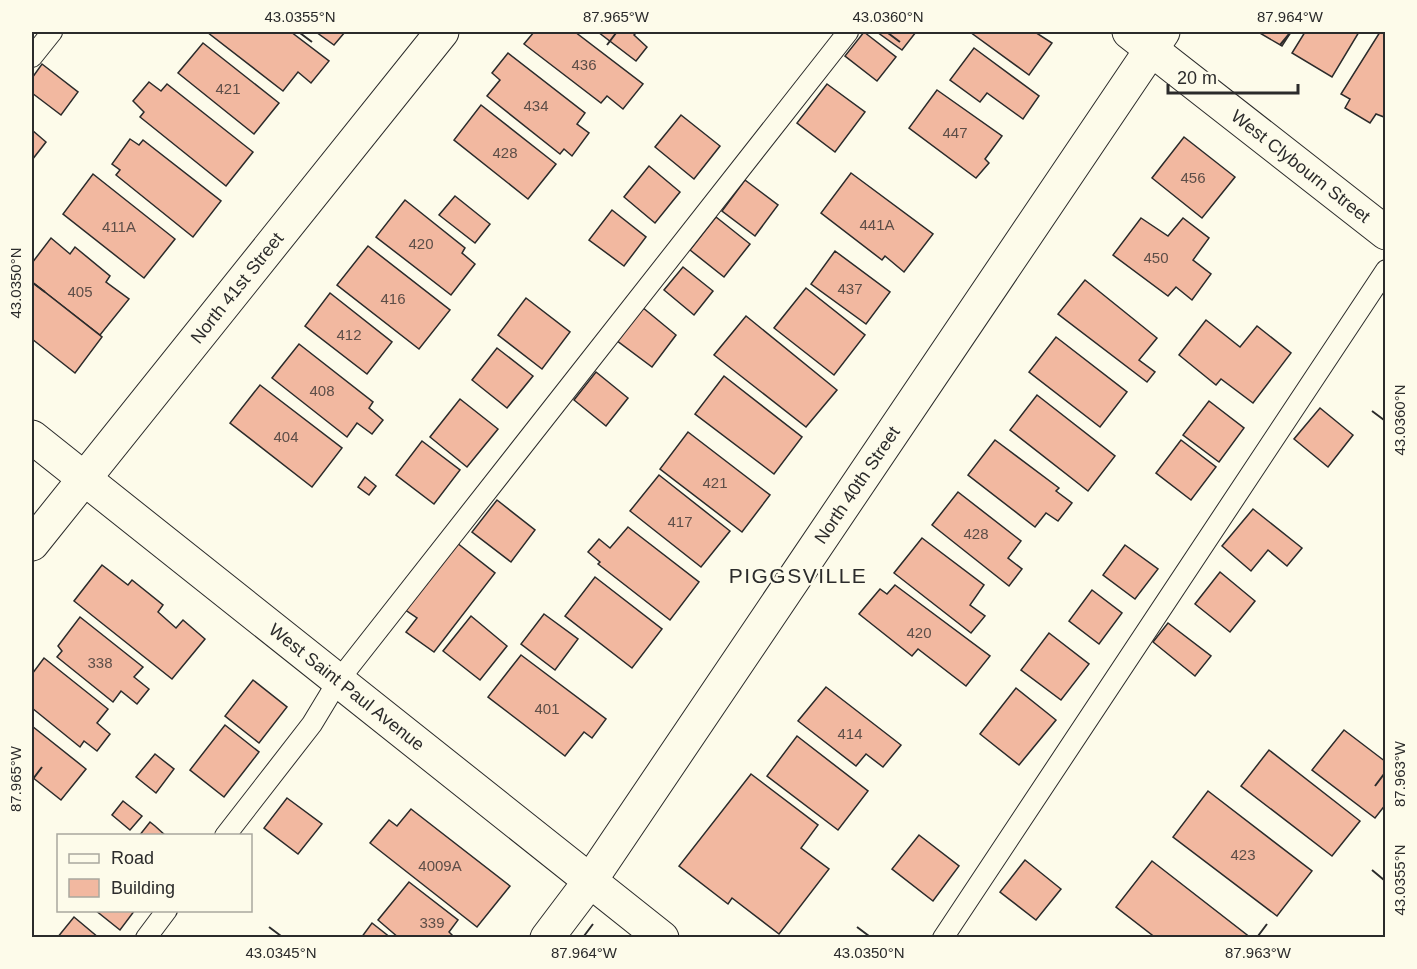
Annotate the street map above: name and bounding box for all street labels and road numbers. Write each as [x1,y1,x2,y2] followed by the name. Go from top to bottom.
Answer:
[1227,106,1374,227] street label: West Clybourn Street
[187,229,287,347] street label: North 41st Street
[811,423,904,548] street label: North 40th Street
[265,619,428,755] street label: West Saint Paul Avenue

